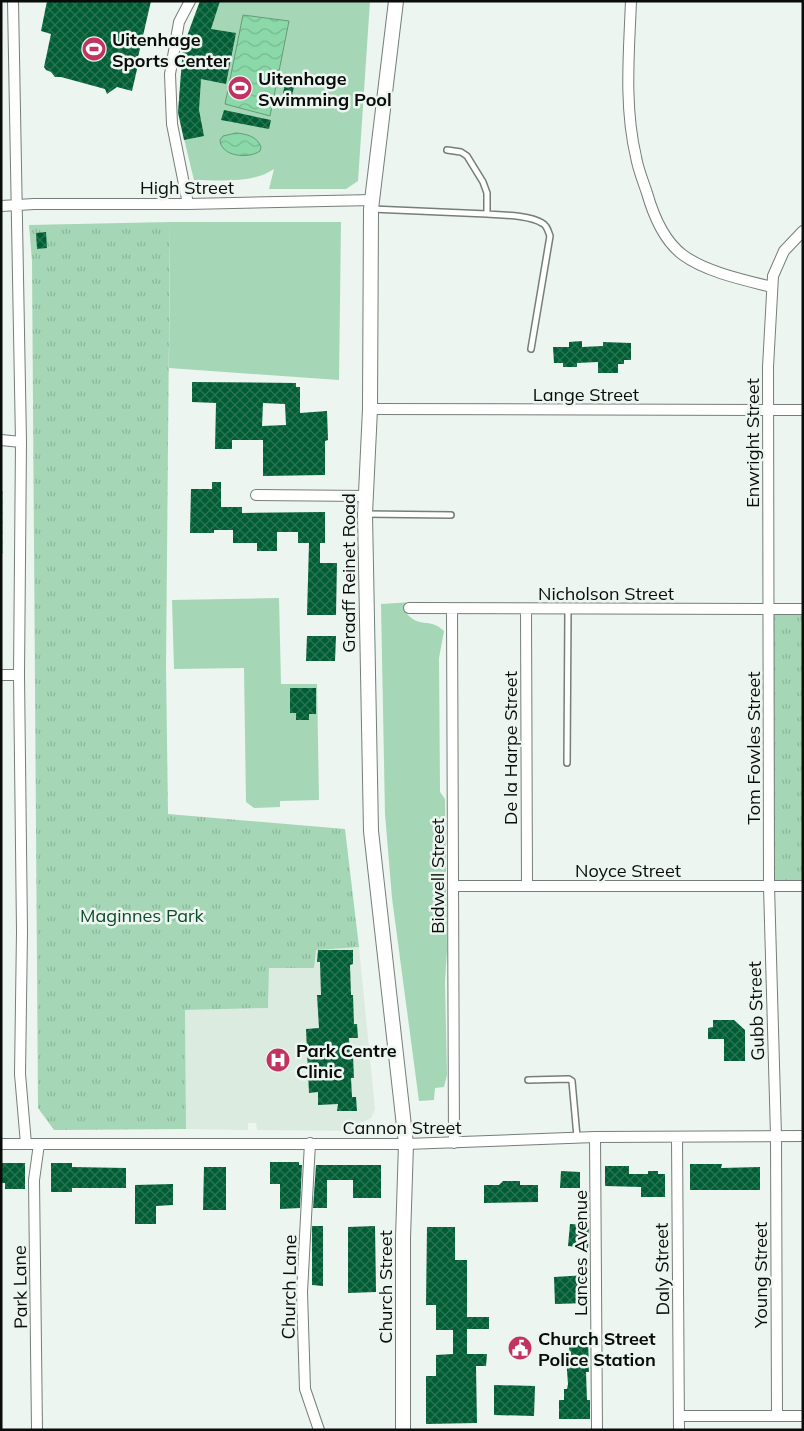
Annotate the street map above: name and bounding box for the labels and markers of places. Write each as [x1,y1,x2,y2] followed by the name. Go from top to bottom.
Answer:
[112,28,231,72] place label: Uitenhage Sports Center
[81,36,107,62] sports icon: Uitenhage Sports Center
[258,67,392,111] place label: Uitenhage Swimming Pool
[227,75,253,101] sports icon: Uitenhage Swimming Pool
[296,1039,397,1083] place label: Park Centre Clinic
[265,1047,291,1073] hospital icon: Park Centre Clinic
[538,1327,656,1371] place label: Church Street Police Station
[507,1335,533,1361] public building icon: Church Street Police Station

